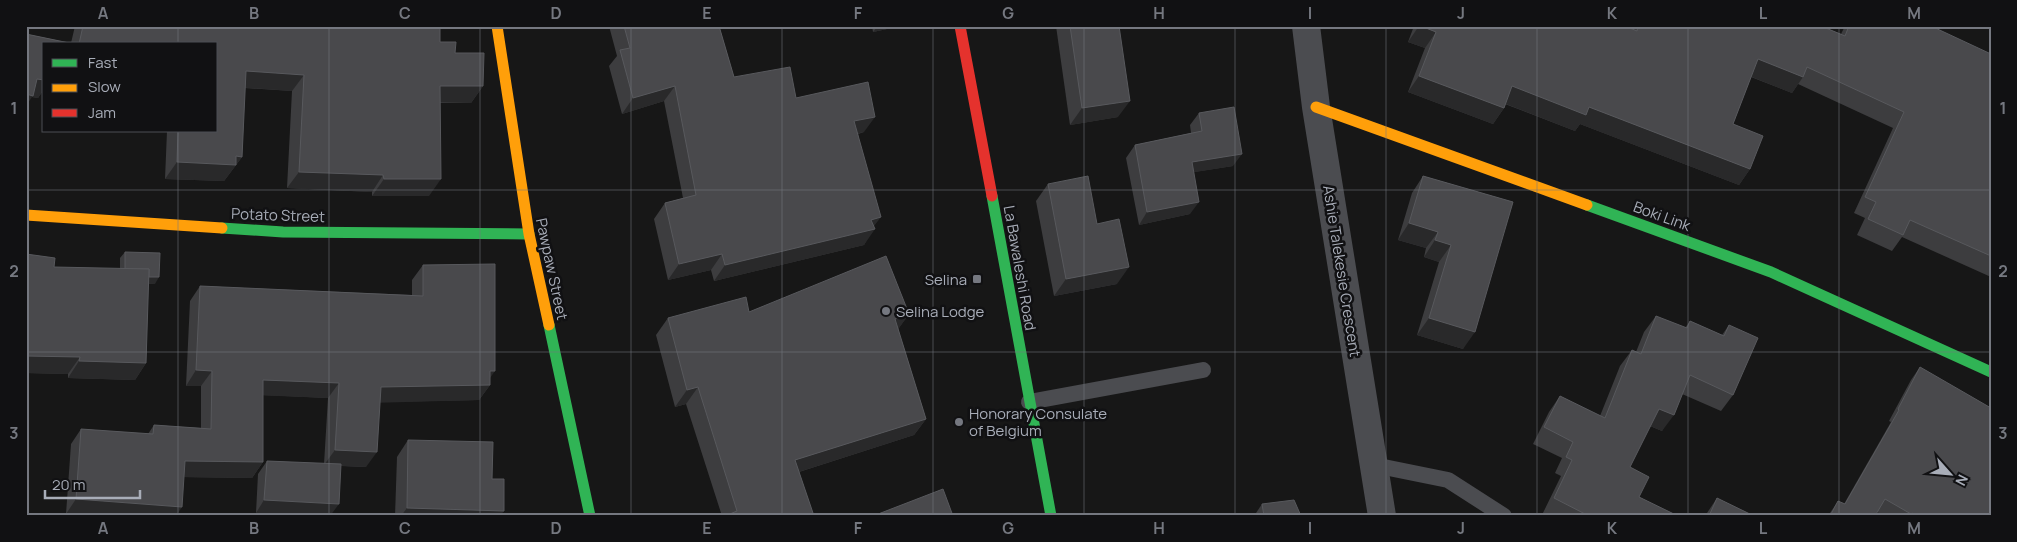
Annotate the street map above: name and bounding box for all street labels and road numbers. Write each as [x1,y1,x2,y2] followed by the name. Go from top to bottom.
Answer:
[1318,184,1366,358] street label: Ashie Talekesie Crescent
[1630,196,1694,236] street label: Boki Link
[231,203,325,227] street label: Potato Street
[999,204,1041,332] street label: La Bawaleshi Road
[531,216,573,322] street label: Pawpaw Street

